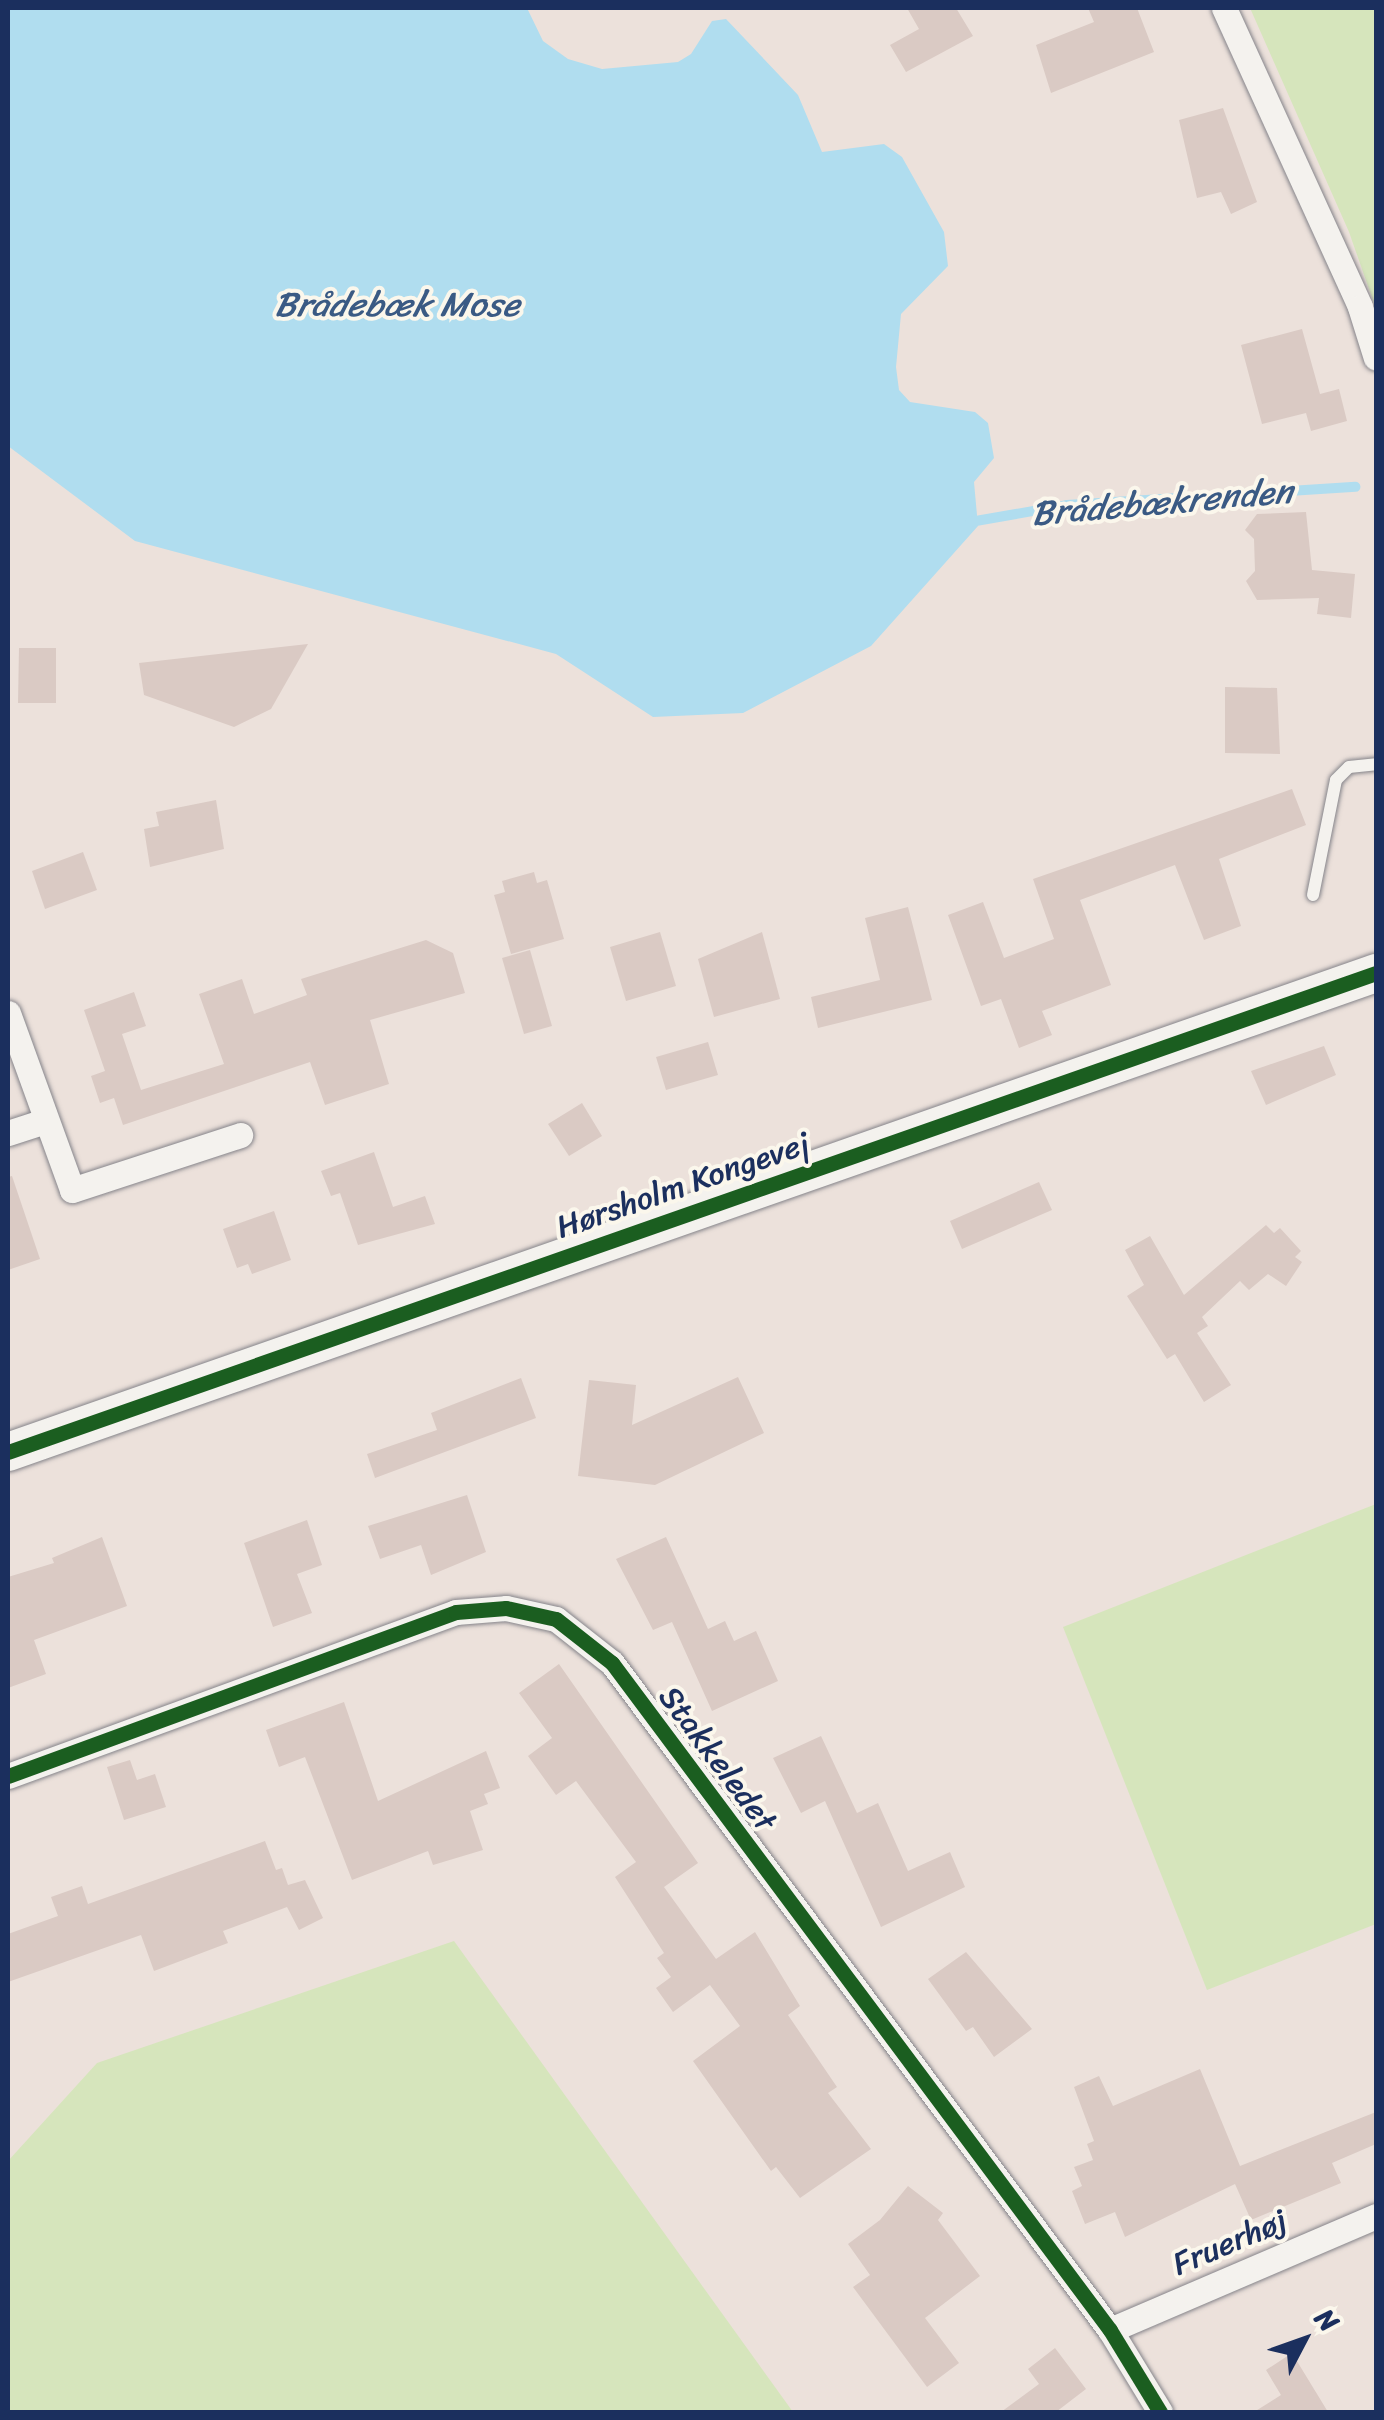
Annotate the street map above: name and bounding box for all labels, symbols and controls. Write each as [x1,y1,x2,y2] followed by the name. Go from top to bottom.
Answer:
[274,283,520,325] water label: Brådebæk Mose
[1030,470,1294,534] water label: Brådebækrenden
[550,1124,816,1248] street label: Hørsholm Kongevej
[650,1679,784,1839] street label: Stakkeledet
[1167,2202,1293,2284] street label: Fruerhøj
[1254,2290,1354,2390] north arrow
[1302,2297,1352,2343] text: N

